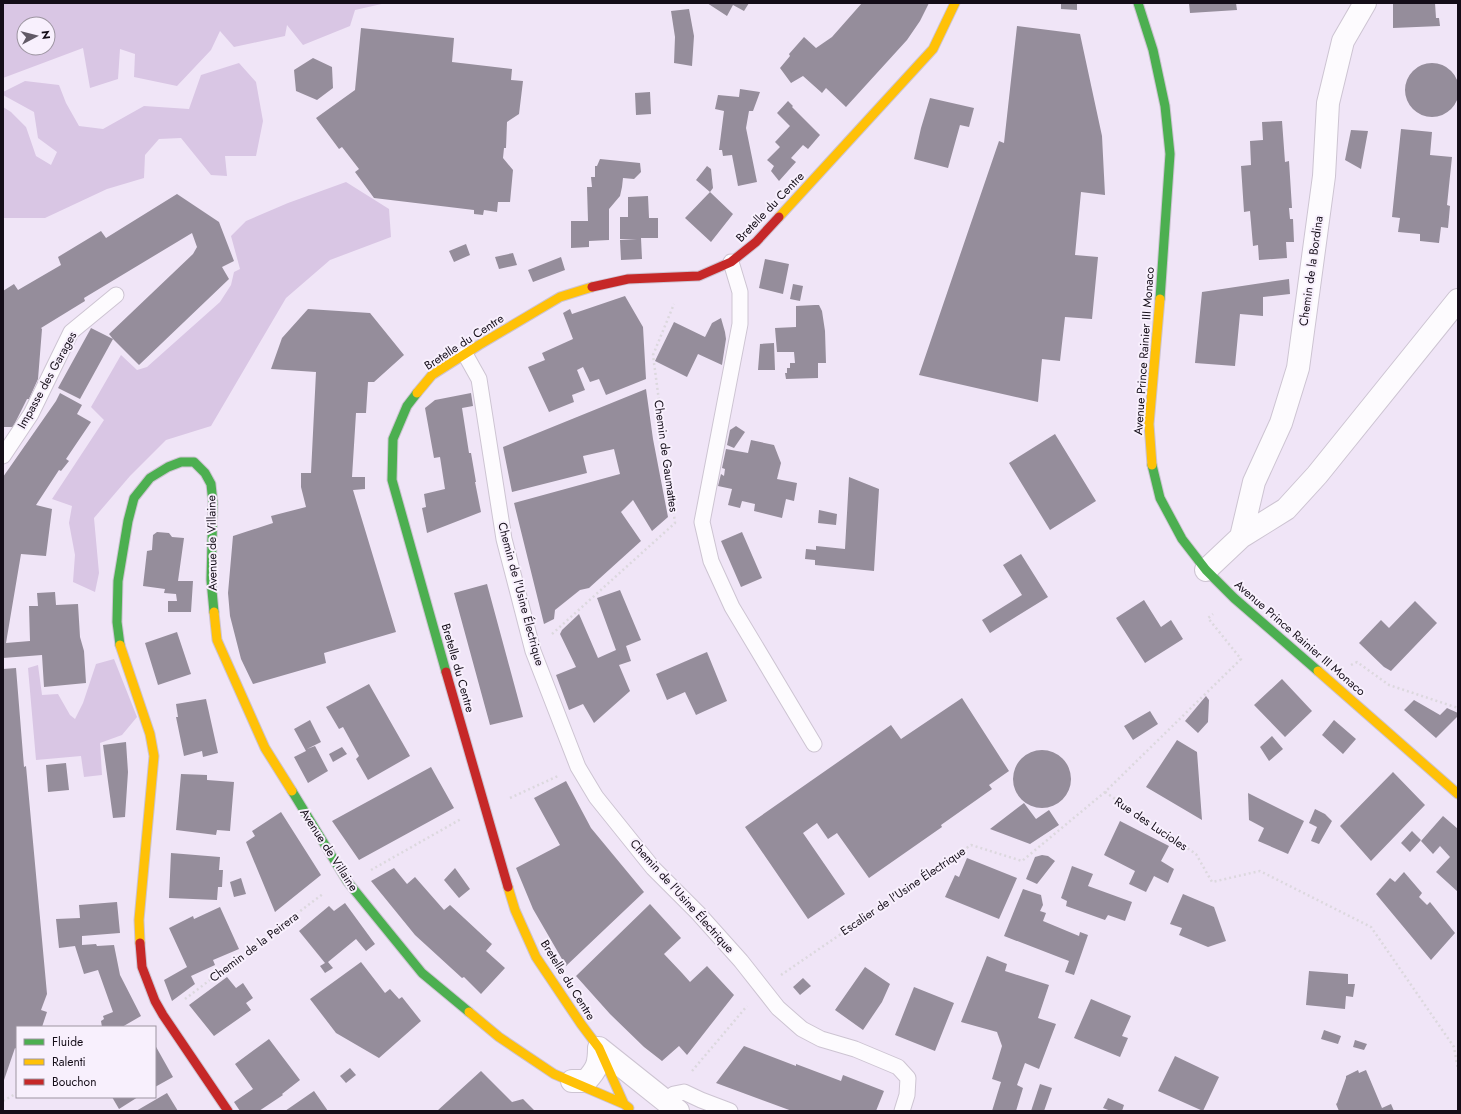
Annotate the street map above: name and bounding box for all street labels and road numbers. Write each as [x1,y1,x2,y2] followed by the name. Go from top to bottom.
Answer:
[732,168,808,246] street label: Bretelle du Centre
[1294,214,1328,327] street label: Chemin de la Bordina
[1129,266,1159,436] street label: Avenue Prince Rainier III Monaco
[421,310,507,374] street label: Bretelle du Centre
[13,328,81,432] street label: Impasse des Garages
[649,399,683,513] street label: Chemin de Gaumattes
[202,495,222,591] street label: Avenue de Villaine
[493,520,549,668] street label: Chemin de l'Usine Électrique
[1231,576,1370,700] street label: Avenue Prince Rainier III Monaco
[437,621,479,715] street label: Bretelle du Centre
[1111,793,1191,855] street label: Rue des Lucioles
[295,805,363,895] street label: Avenue de Villaine
[626,835,738,957] street label: Chemin de l'Usine Électrique
[837,842,969,940] street label: Escalier de l'Usine Électrique
[206,907,302,986] street label: Chemin de la Peirera
[536,936,600,1024] street label: Bretelle du Centre

